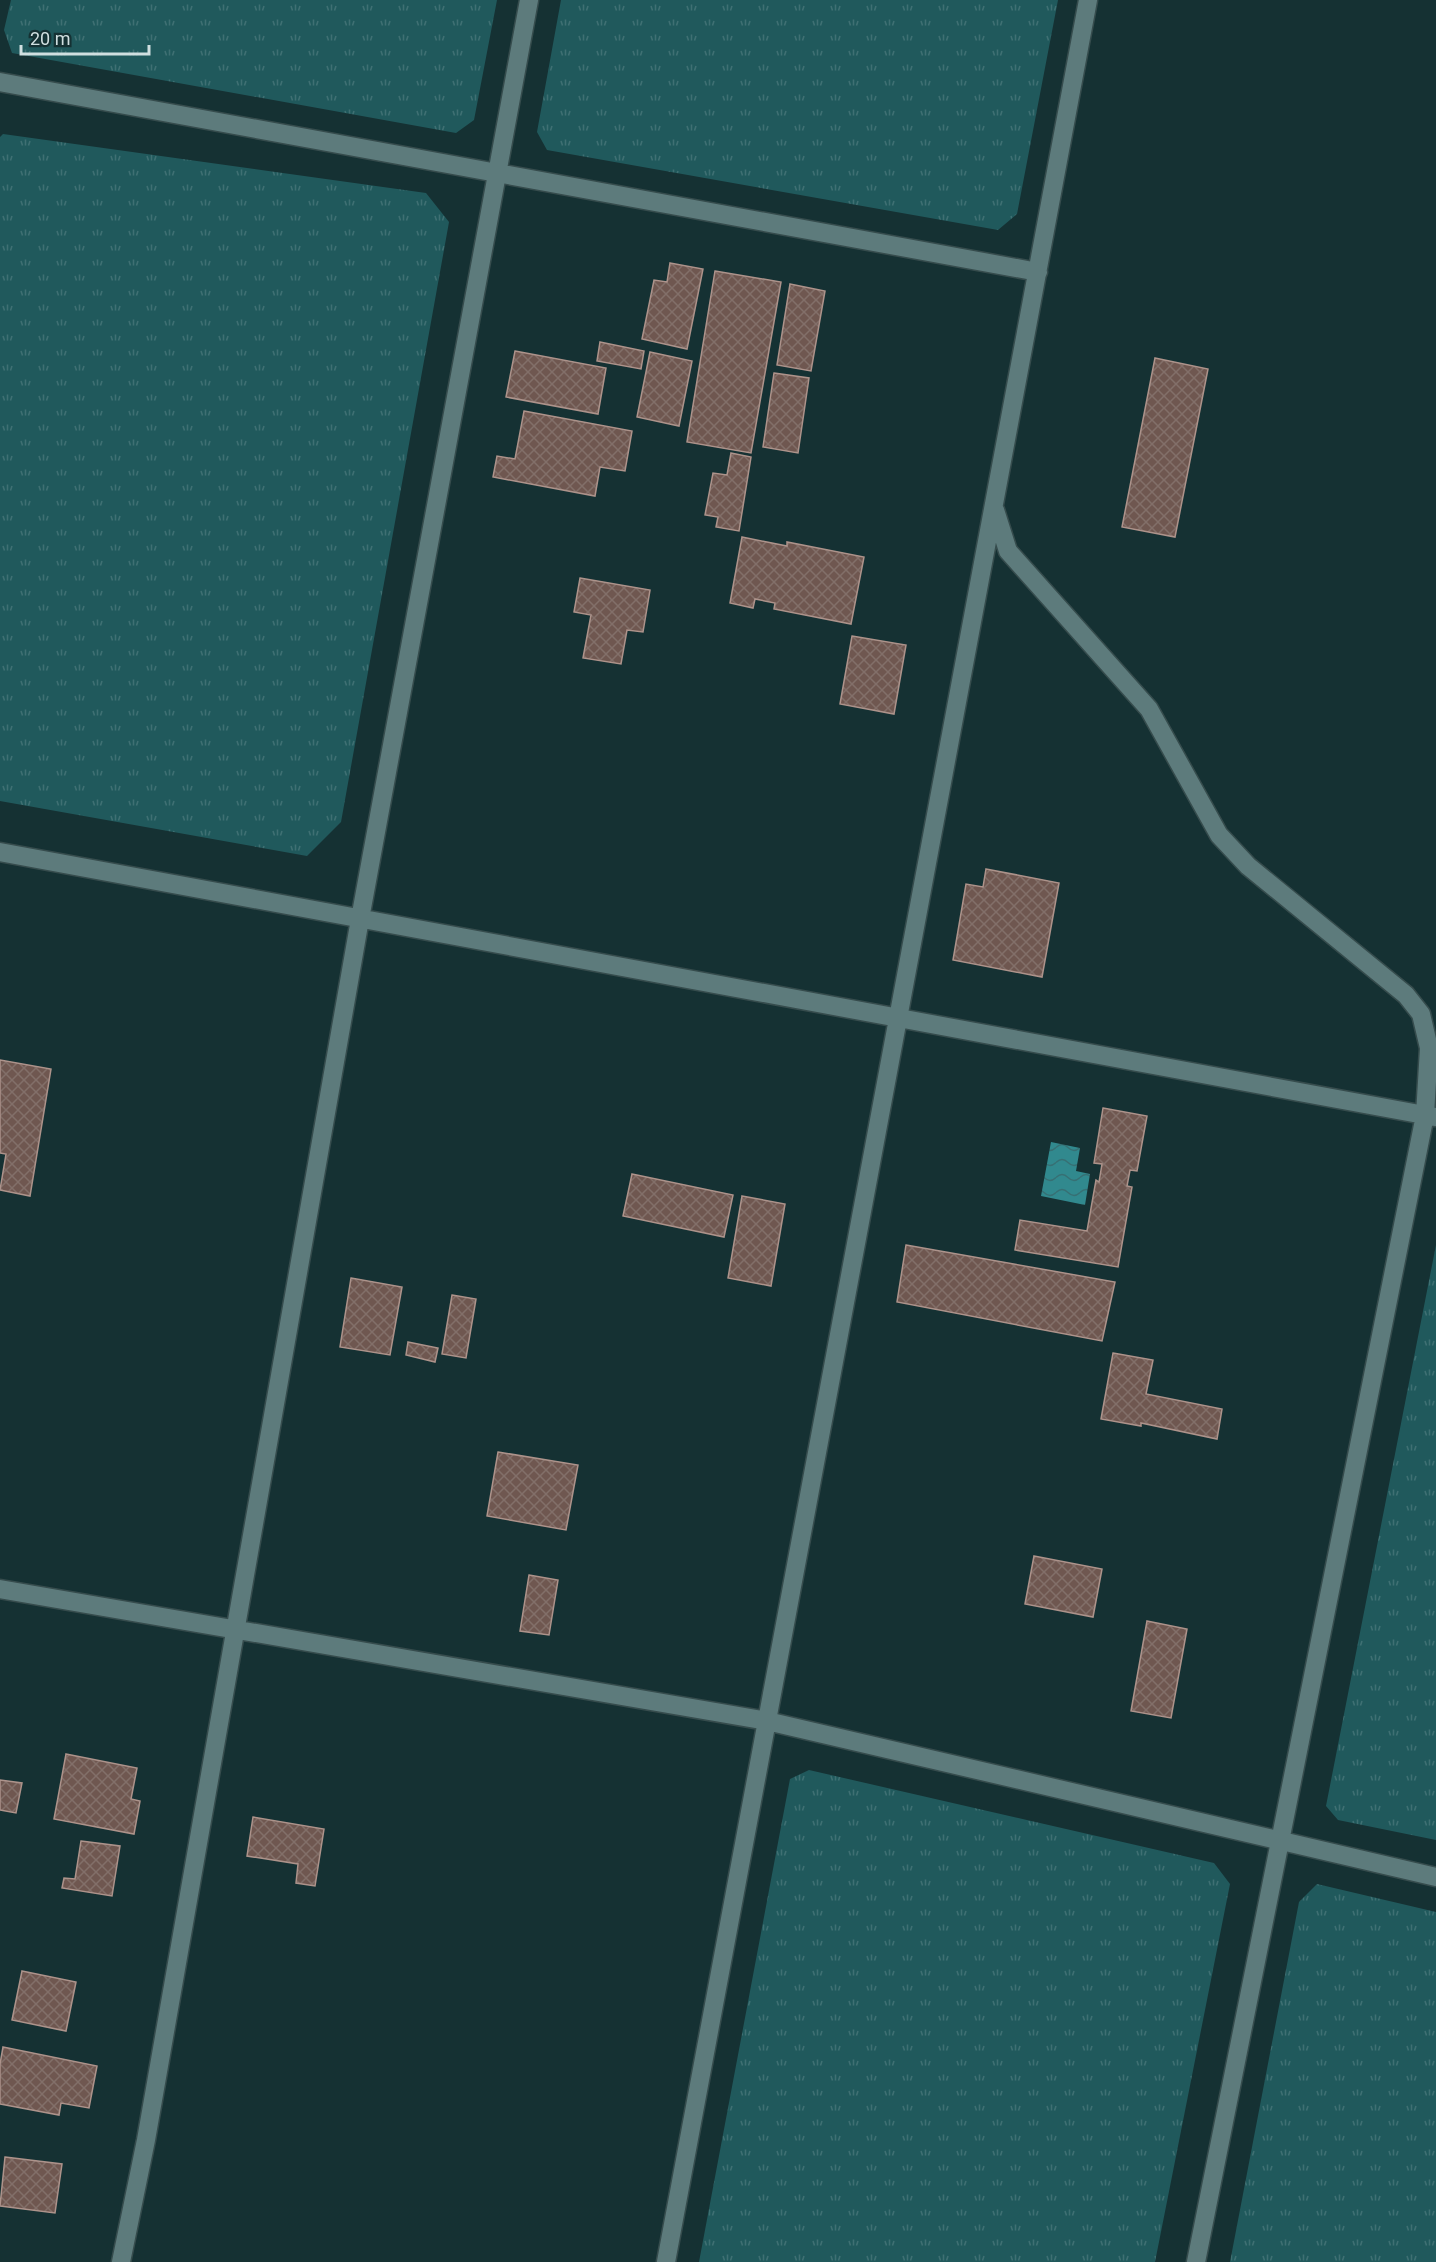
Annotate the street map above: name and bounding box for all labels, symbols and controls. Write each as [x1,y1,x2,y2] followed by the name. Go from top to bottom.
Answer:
[21,18,148,56] scale bar
[30,28,70,49] text: 20 m

